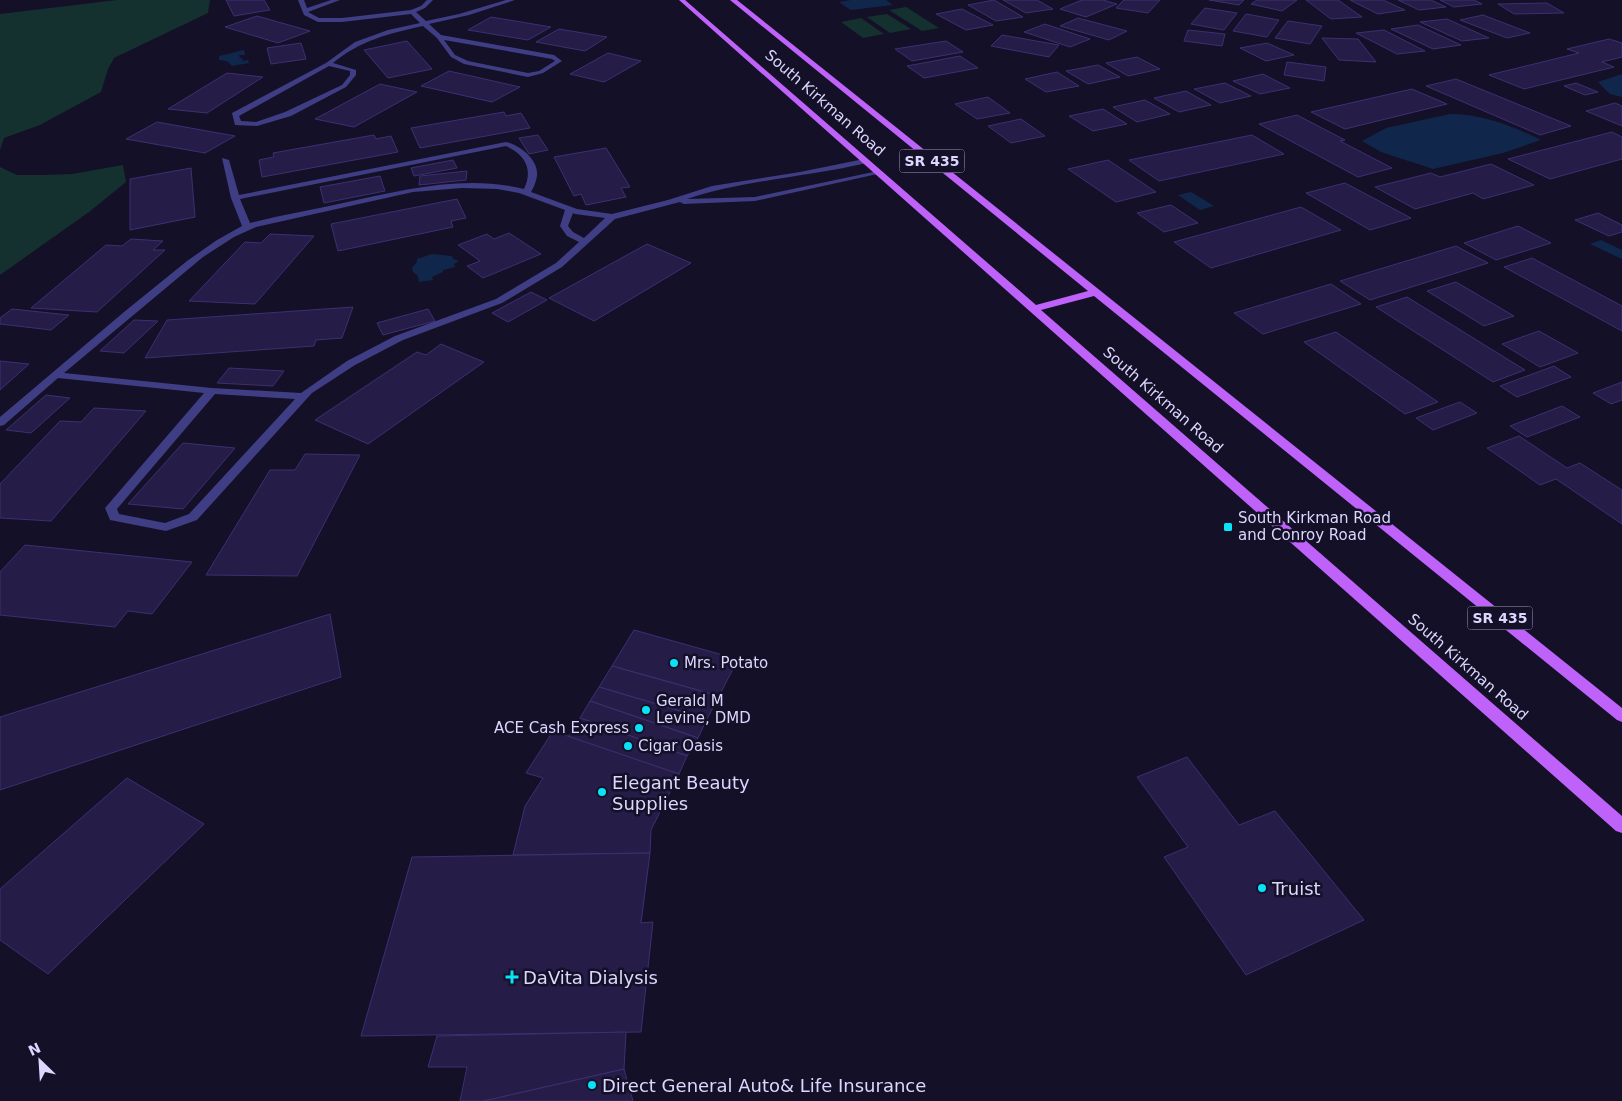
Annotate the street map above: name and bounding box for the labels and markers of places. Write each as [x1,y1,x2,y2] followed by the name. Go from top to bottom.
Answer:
[1238,509,1391,544] place label: South Kirkman Road and Conroy Road
[1222,521,1234,533] marker: South Kirkman Road and Conroy Road
[684,654,768,672] place label: Mrs. Potato
[668,657,680,669] marker: Mrs. Potato
[656,692,751,727] place label: Gerald M Levine, DMD
[640,704,652,716] marker: Gerald M Levine, DMD
[494,719,629,737] place label: ACE Cash Express
[633,722,645,734] marker: ACE Cash Express
[638,737,723,755] place label: Cigar Oasis
[622,740,634,752] marker: Cigar Oasis
[612,772,750,814] place label: Elegant Beauty Supplies
[596,786,608,798] marker: Elegant Beauty Supplies
[1271,878,1321,899] place label: Truist
[1256,882,1268,894] marker: Truist
[523,967,658,988] place label: DaVita Dialysis
[505,970,519,984] marker: DaVita Dialysis
[602,1075,926,1096] place label: Direct General Auto& Life Insurance
[586,1079,598,1091] marker: Direct General Auto& Life Insurance

